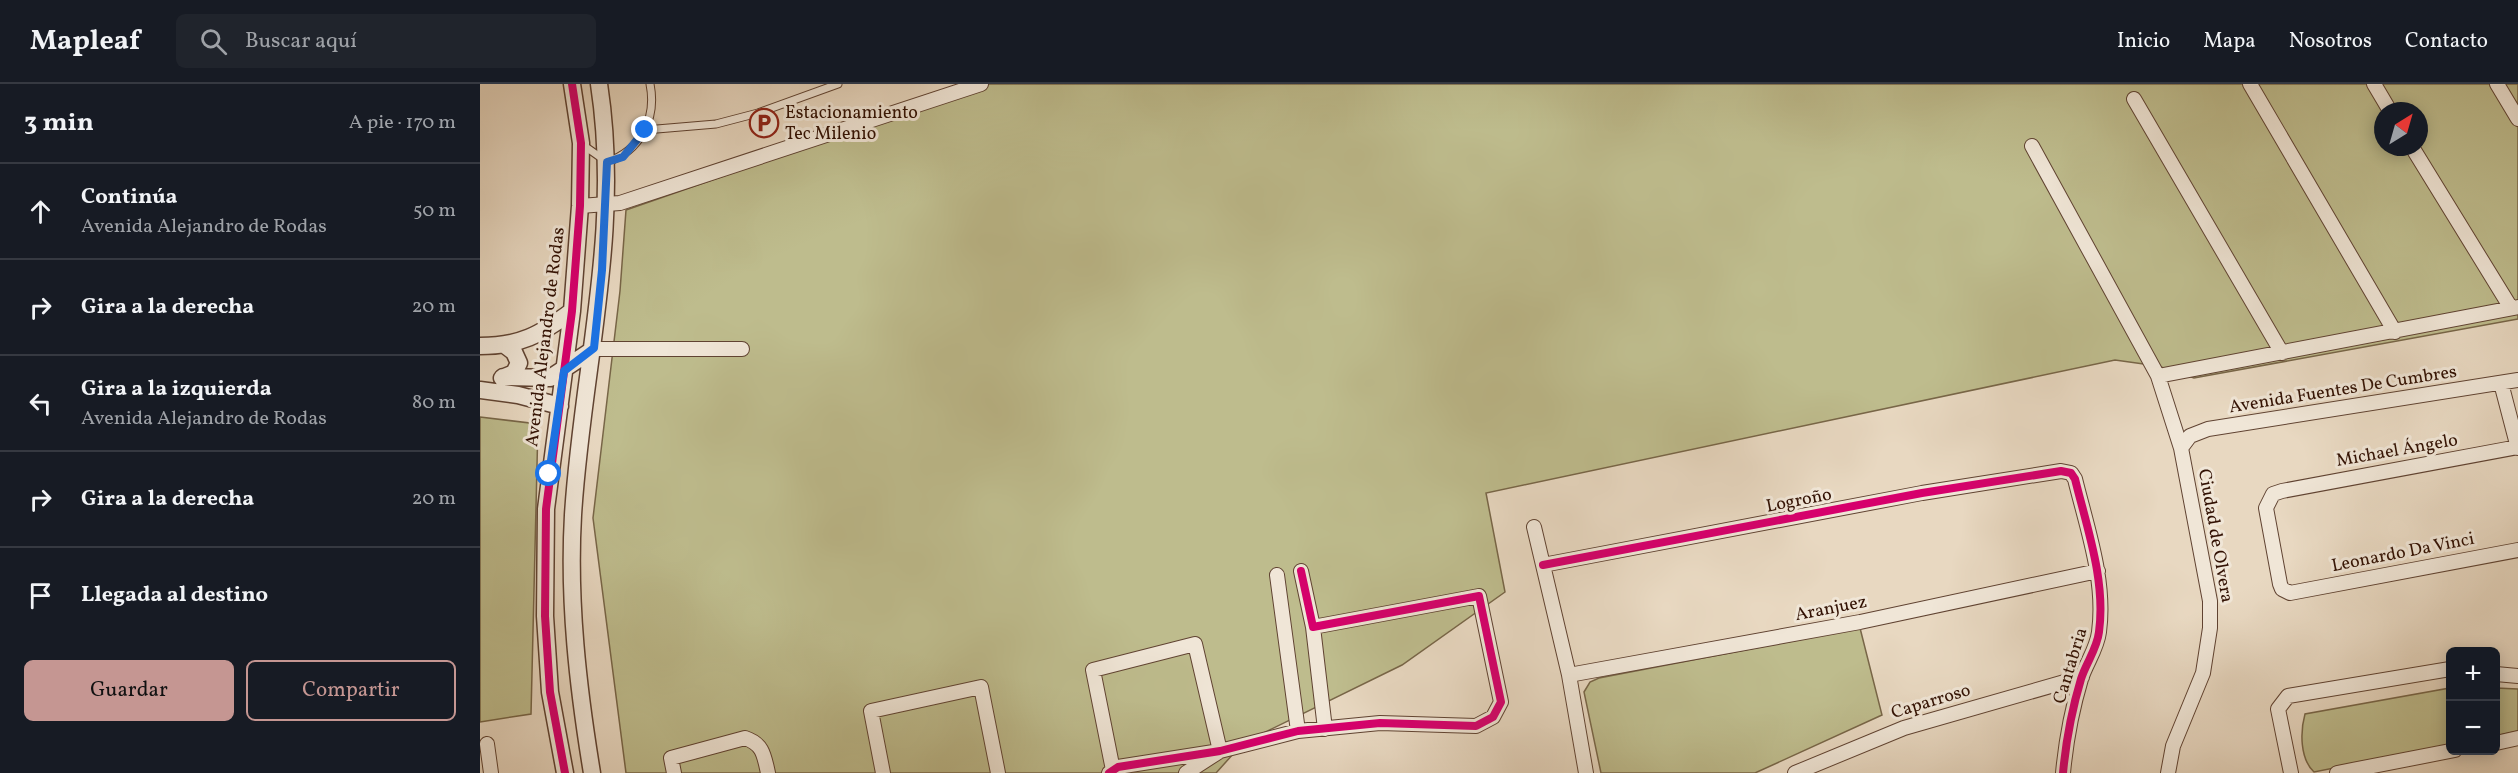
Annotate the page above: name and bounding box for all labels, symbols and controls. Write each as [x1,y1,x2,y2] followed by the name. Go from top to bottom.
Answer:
[176,14,596,68] search box
[30,22,140,61] text: Mapleaf
[197,25,230,58] icon: search
[245,26,357,57] text: Buscar aquí
[2117,27,2170,56] text: Inicio
[2203,27,2256,56] text: Mapa
[2289,27,2372,56] text: Nosotros
[2405,27,2488,56] text: Contacto
[785,101,918,147] place label: Estacionamiento Tec Milenio
[2374,102,2428,156] north arrow
[24,105,94,141] text: 3 min
[748,107,780,139] parking icon: Estacionamiento Tec Milenio
[349,109,456,137] text: A pie · 170 m
[631,116,657,142] route end
[81,182,178,213] text: Continúa
[24,195,57,228] icon: ahead
[413,197,456,225] text: 50 m
[81,213,327,241] text: Avenida Alejandro de Rodas
[520,226,572,448] street label: Avenida Alejandro de Rodas
[24,291,57,324] icon: right
[81,292,254,323] text: Gira a la derecha
[412,293,456,321] text: 20 m
[2227,360,2459,420] street label: Avenida Fuentes De Cumbres
[81,374,272,405] text: Gira a la izquierda
[24,387,57,420] icon: left
[412,389,456,417] text: 80 m
[81,405,327,433] text: Avenida Alejandro de Rodas
[2334,428,2460,474] street label: Michael Ángelo
[535,460,561,486] route start
[2191,467,2239,605] street label: Ciudad de Olvera
[1764,482,1834,520] street label: Logroño
[24,483,57,516] icon: right
[81,484,254,515] text: Gira a la derecha
[412,485,456,513] text: 20 m
[2329,527,2477,579] street label: Leonardo Da Vinci
[24,579,57,612] icon: arrive
[81,580,268,611] text: Llegada al destino
[1793,590,1869,628] street label: Aranjuez
[2048,625,2094,707] street label: Cantabria
[2446,647,2500,755] map controls
[2446,647,2500,701] button: +
[24,660,234,721] button: Guardar
[246,660,456,721] button: Compartir
[1888,678,1974,726] street label: Caparroso
[2446,701,2500,755] button: −

